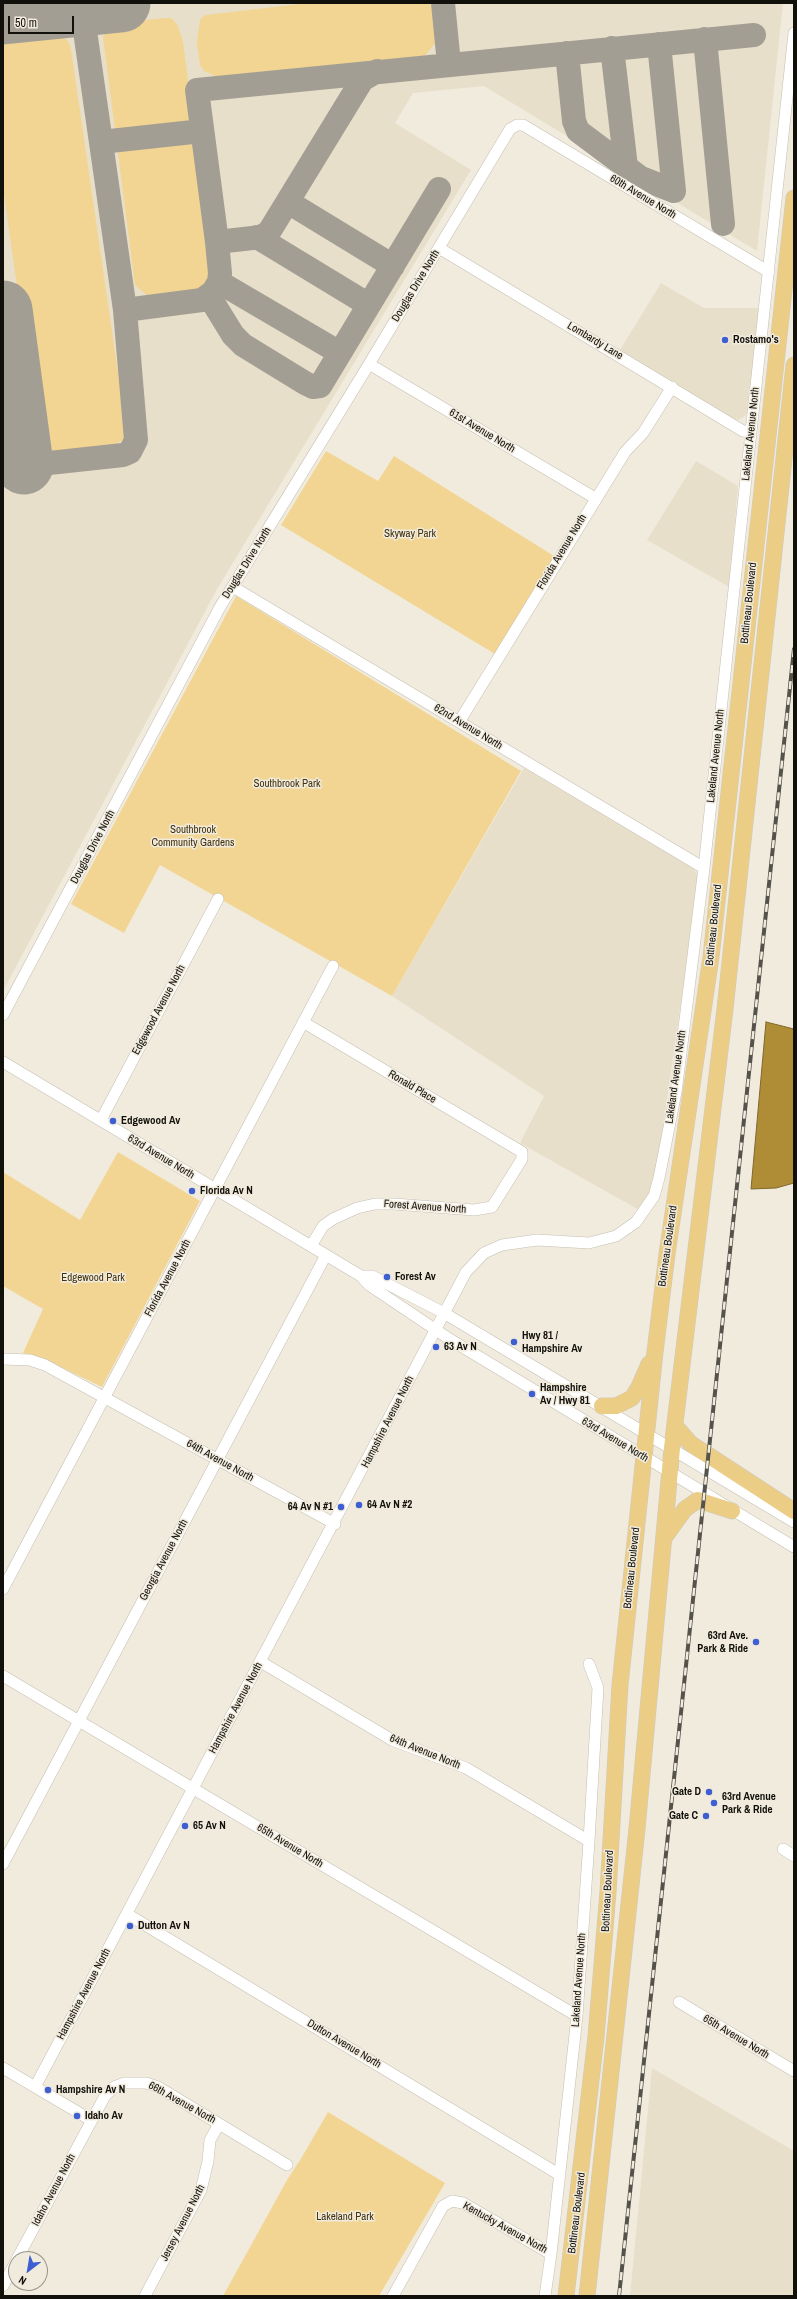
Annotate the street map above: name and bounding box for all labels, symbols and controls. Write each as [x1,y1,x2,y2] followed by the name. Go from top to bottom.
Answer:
[10,8,76,34] scale bar
[15,15,37,31] text: 50 m
[607,172,679,222] street label: 60th Avenue North
[389,248,443,324] street label: Douglas Drive North
[565,319,625,363] street label: Lombardy Lane
[733,333,779,347] place label: Rostamo's
[720,335,730,345] marker: Rostamo's
[740,387,762,481] street label: Lakeland Avenue North
[447,406,517,456] street label: 61st Avenue North
[534,512,590,592] street label: Florida Avenue North
[220,525,274,601] street label: Douglas Drive North
[384,527,436,541] park label: Skyway Park
[738,562,760,644] street label: Bottineau Boulevard
[431,701,505,753] street label: 62nd Avenue North
[705,709,727,803] street label: Lakeland Avenue North
[253,777,321,791] park label: Southbrook Park
[68,808,118,886] street label: Douglas Drive North
[151,823,235,849] park label: Southbrook Community Gardens
[703,884,725,966] street label: Bottineau Boulevard
[130,963,188,1057] street label: Edgewood Avenue North
[663,1029,689,1125] street label: Lakeland Avenue North
[386,1068,438,1106] street label: Ronald Place
[121,1114,180,1128] place label: Edgewood Av
[108,1116,118,1126] marker: Edgewood Av
[125,1132,197,1182] street label: 63rd Avenue North
[200,1184,253,1198] place label: Florida Av N
[187,1186,197,1196] marker: Florida Av N
[383,1198,467,1216] street label: Forest Avenue North
[656,1205,680,1287] street label: Bottineau Boulevard
[142,1237,194,1319] street label: Florida Avenue North
[395,1270,436,1284] place label: Forest Av
[61,1271,125,1285] park label: Edgewood Park
[382,1272,392,1282] marker: Forest Av
[522,1329,582,1355] place label: Hwy 81 / Hampshire Av
[509,1337,519,1347] marker: Hwy 81 / Hampshire Av
[444,1340,477,1354] place label: 63 Av N
[431,1342,441,1352] marker: 63 Av N
[359,1374,417,1470] street label: Hampshire Avenue North
[540,1381,590,1407] place label: Hampshire Av / Hwy 81
[527,1389,537,1399] marker: Hampshire Av / Hwy 81
[579,1415,651,1465] street label: 63rd Avenue North
[184,1437,256,1485] street label: 64th Avenue North
[367,1498,412,1512] place label: 64 Av N #2
[288,1500,333,1514] place label: 64 Av N #1
[354,1500,364,1510] marker: 64 Av N #2
[336,1502,346,1512] marker: 64 Av N #1
[137,1517,191,1603] street label: Georgia Avenue North
[621,1527,643,1609] street label: Bottineau Boulevard
[697,1629,748,1655] place label: 63rd Ave. Park & Ride
[751,1637,761,1647] marker: 63rd Ave. Park & Ride
[206,1660,266,1756] street label: Hampshire Avenue North
[388,1732,462,1772] street label: 64th Avenue North
[672,1785,701,1799] place label: Gate D
[704,1787,714,1797] marker: Gate D
[722,1790,776,1816] place label: 63rd Avenue Park & Ride
[709,1798,719,1808] marker: 63rd Avenue Park & Ride
[669,1809,698,1823] place label: Gate C
[701,1811,711,1821] marker: Gate C
[193,1819,226,1833] place label: 65 Av N
[180,1821,190,1831] marker: 65 Av N
[254,1821,326,1871] street label: 65th Avenue North
[599,1850,617,1932] street label: Bottineau Boulevard
[138,1919,190,1933] place label: Dutton Av N
[125,1921,135,1931] marker: Dutton Av N
[569,1933,589,2027] street label: Lakeland Avenue North
[54,1946,114,2042] street label: Hampshire Avenue North
[700,2012,772,2062] street label: 65th Avenue North
[305,2017,383,2071] street label: Dutton Avenue North
[146,2079,218,2127] street label: 66th Avenue North
[56,2083,125,2097] place label: Hampshire Av N
[43,2085,53,2095] marker: Hampshire Av N
[85,2109,123,2123] place label: Idaho Av
[72,2111,82,2121] marker: Idaho Av
[29,2152,79,2228] street label: Idaho Avenue North
[565,2172,589,2254] street label: Bottineau Boulevard
[158,2183,208,2263] street label: Jersey Avenue North
[460,2199,550,2257] street label: Kentucky Avenue North
[316,2210,374,2224] park label: Lakeland Park
[8,2251,48,2291] north arrow
[16,2273,29,2288] text: N

